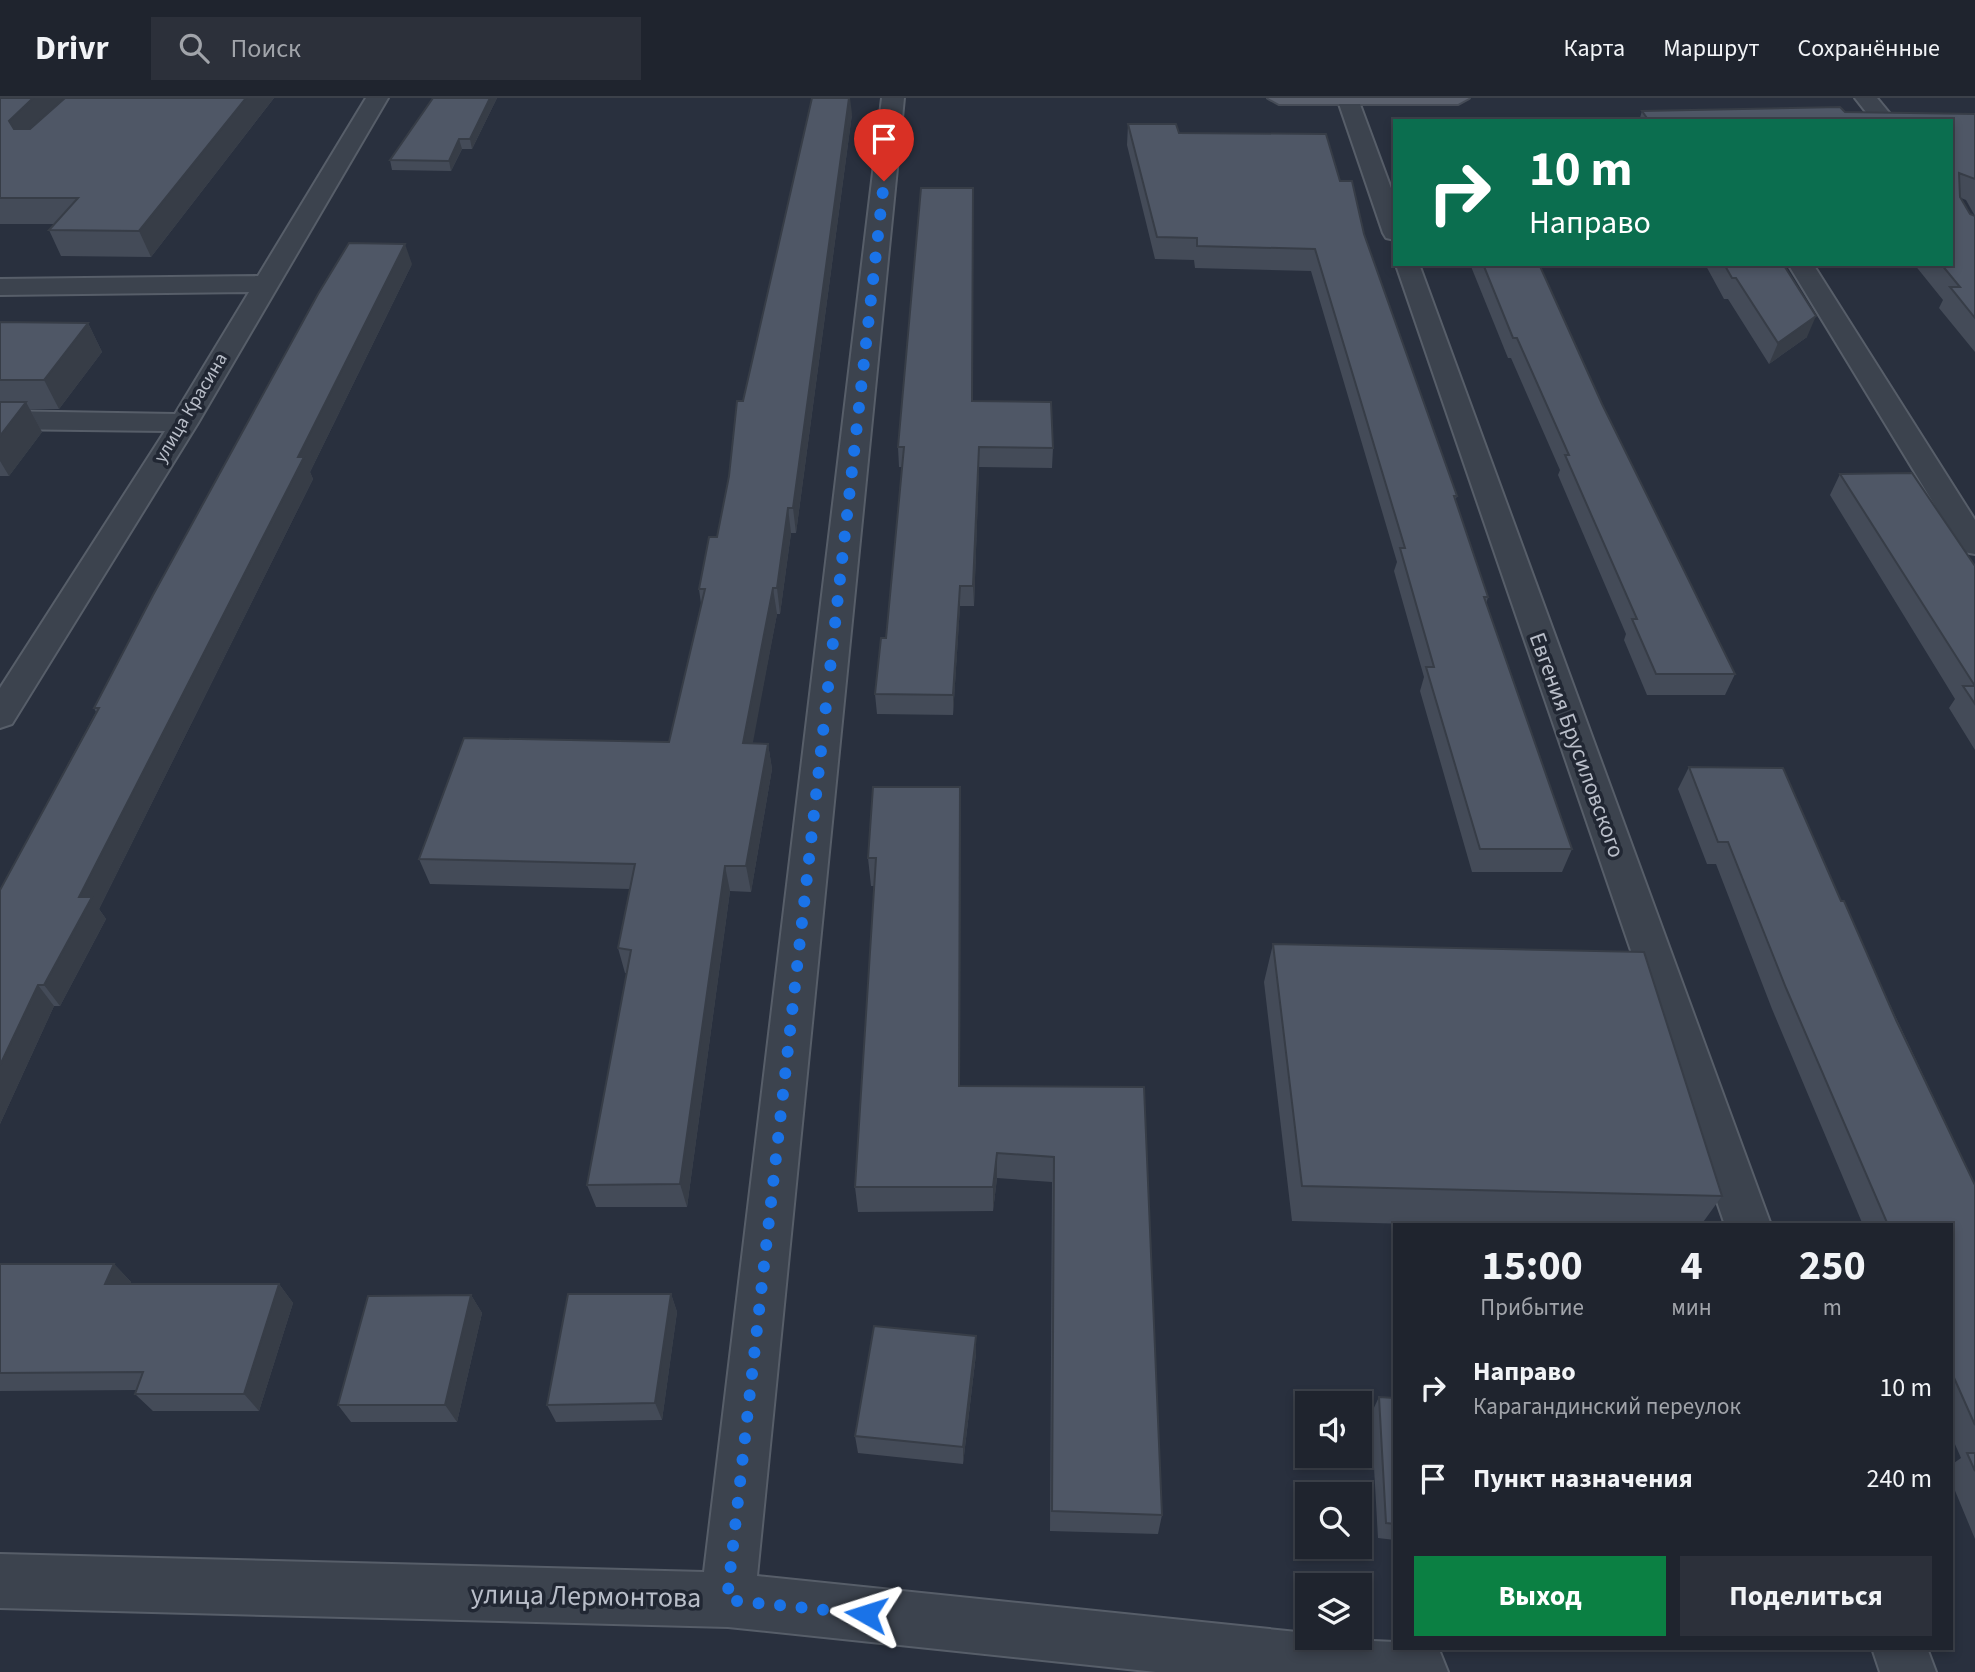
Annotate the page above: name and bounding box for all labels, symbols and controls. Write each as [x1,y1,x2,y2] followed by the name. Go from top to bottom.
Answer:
[151,17,641,80] search box
[35,25,109,72] text: Drivr
[175,29,213,67] icon: search
[231,30,301,67] text: Поиск
[1564,31,1625,66] text: Карта
[1663,31,1759,66] text: Маршрут
[1797,31,1940,66] text: Сохранённые
[854,109,914,181] pin
[865,120,903,158] icon: arrive
[1529,135,1633,205] text: 10 m
[1414,147,1505,238] icon: right
[1529,200,1651,246] text: Направо
[147,348,235,468] street label: улица Красина
[1521,628,1633,862] street label: Евгения Брусиловского
[1481,1236,1583,1296] text: 15:00
[1680,1236,1703,1296] text: 4
[1799,1236,1866,1296] text: 250
[1480,1291,1584,1324] text: Прибытие
[1671,1291,1712,1324] text: мин
[1823,1291,1842,1324] text: m
[1473,1353,1576,1390] text: Направо
[1414,1369,1452,1407] icon: right
[1879,1369,1932,1406] text: 10 m
[1473,1390,1741,1423] text: Карагандинский переулок
[1295,1391,1372,1650] map controls
[1295,1391,1372,1468] button: sound
[1414,1460,1452,1498] icon: arrive
[1473,1460,1693,1497] text: Пункт назначения
[1866,1460,1932,1497] text: 240 m
[1295,1482,1372,1559] button: search
[1414,1556,1666,1636] button: Выход
[1680,1556,1932,1636] button: Поделиться
[1295,1573,1372,1650] button: layers
[470,1574,702,1618] street label: улица Лермонтова
[829,1577,903,1651] position arrow

